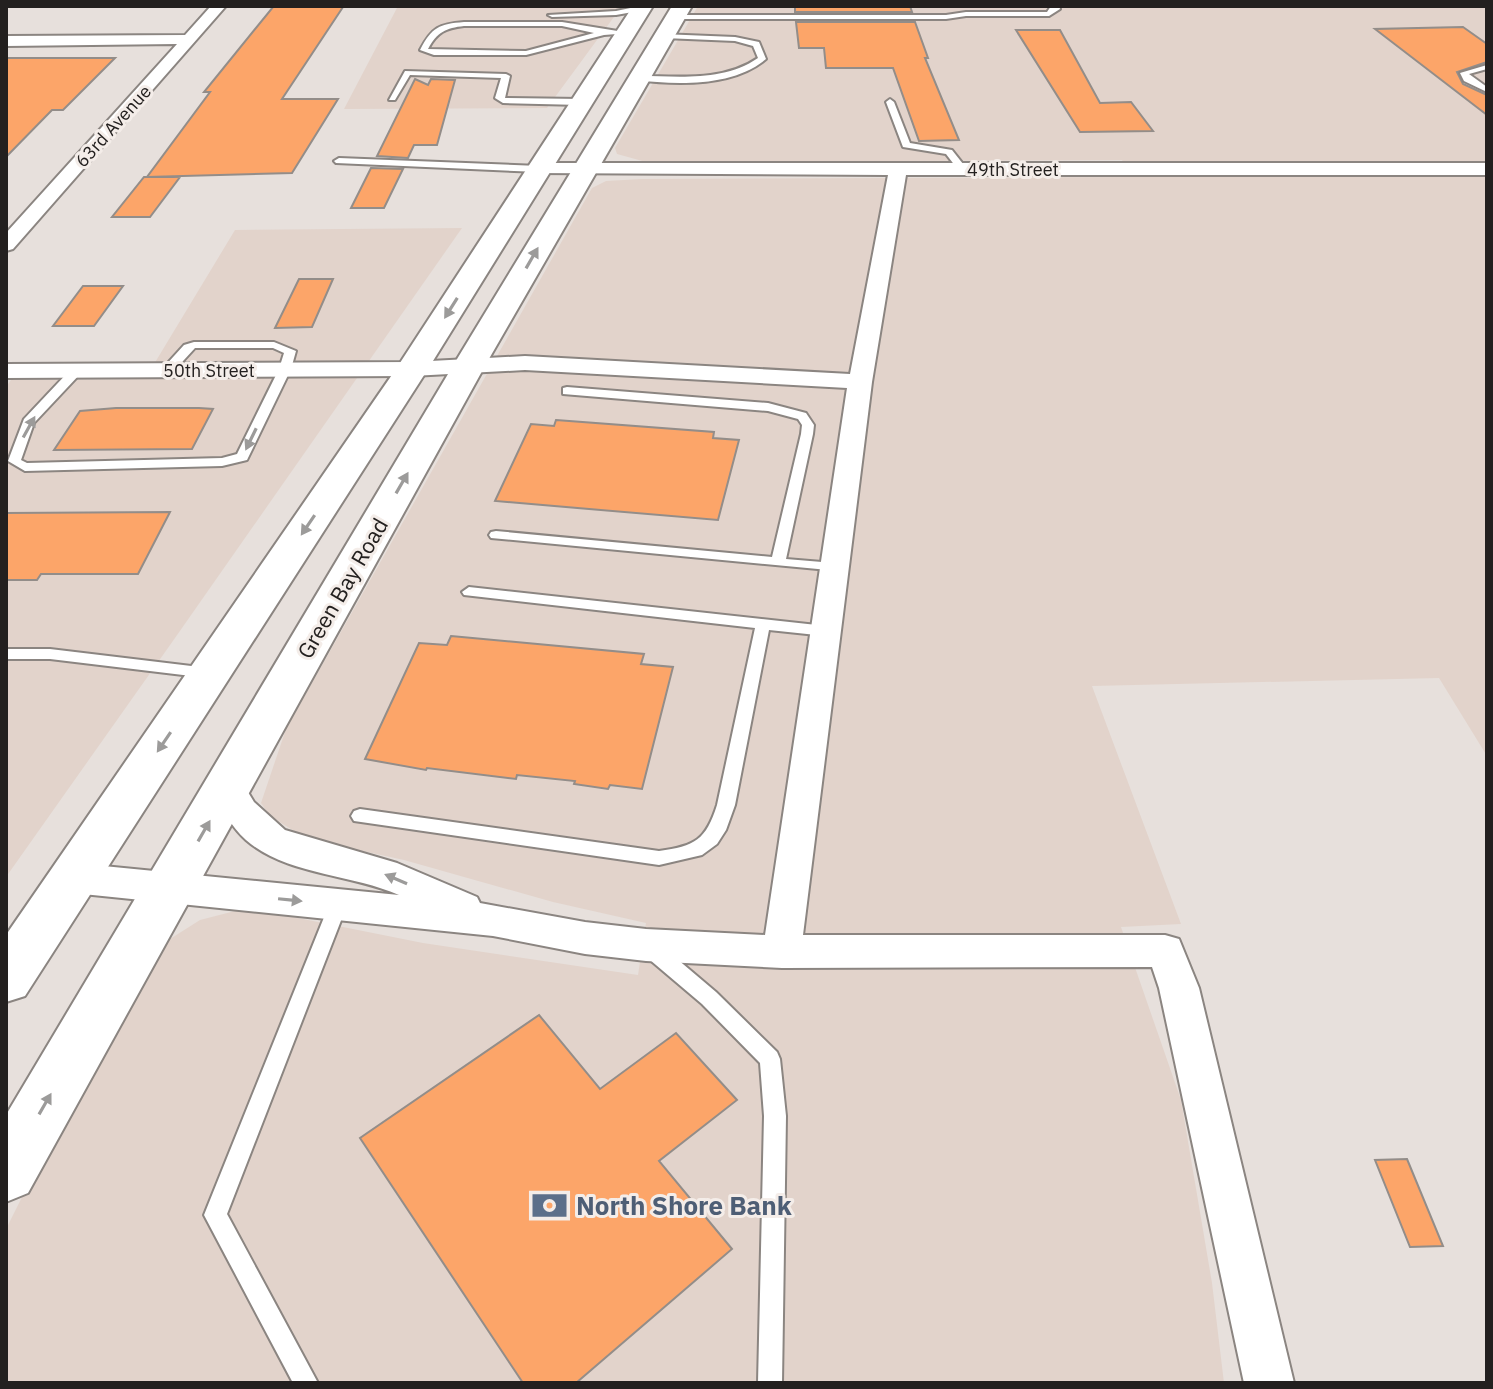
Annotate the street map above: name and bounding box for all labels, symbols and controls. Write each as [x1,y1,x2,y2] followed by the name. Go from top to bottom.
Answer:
[70,80,156,172] street label: 63rd Avenue
[967,158,1059,181] street label: 49th Street
[525,247,539,269] one-way arrow
[444,297,458,319] one-way arrow
[163,359,255,382] street label: 50th Street
[21,416,35,438] one-way arrow
[244,428,258,451] one-way arrow
[395,472,409,494] one-way arrow
[290,512,394,664] street label: Green Bay Road
[301,515,316,536] one-way arrow
[157,731,172,753] one-way arrow
[197,820,211,842] one-way arrow
[384,872,408,885] one-way arrow
[278,894,303,907] one-way arrow
[38,1093,52,1115] one-way arrow
[531,1186,569,1224] bank icon: North Shore Bank
[576,1188,792,1222] place label: North Shore Bank

